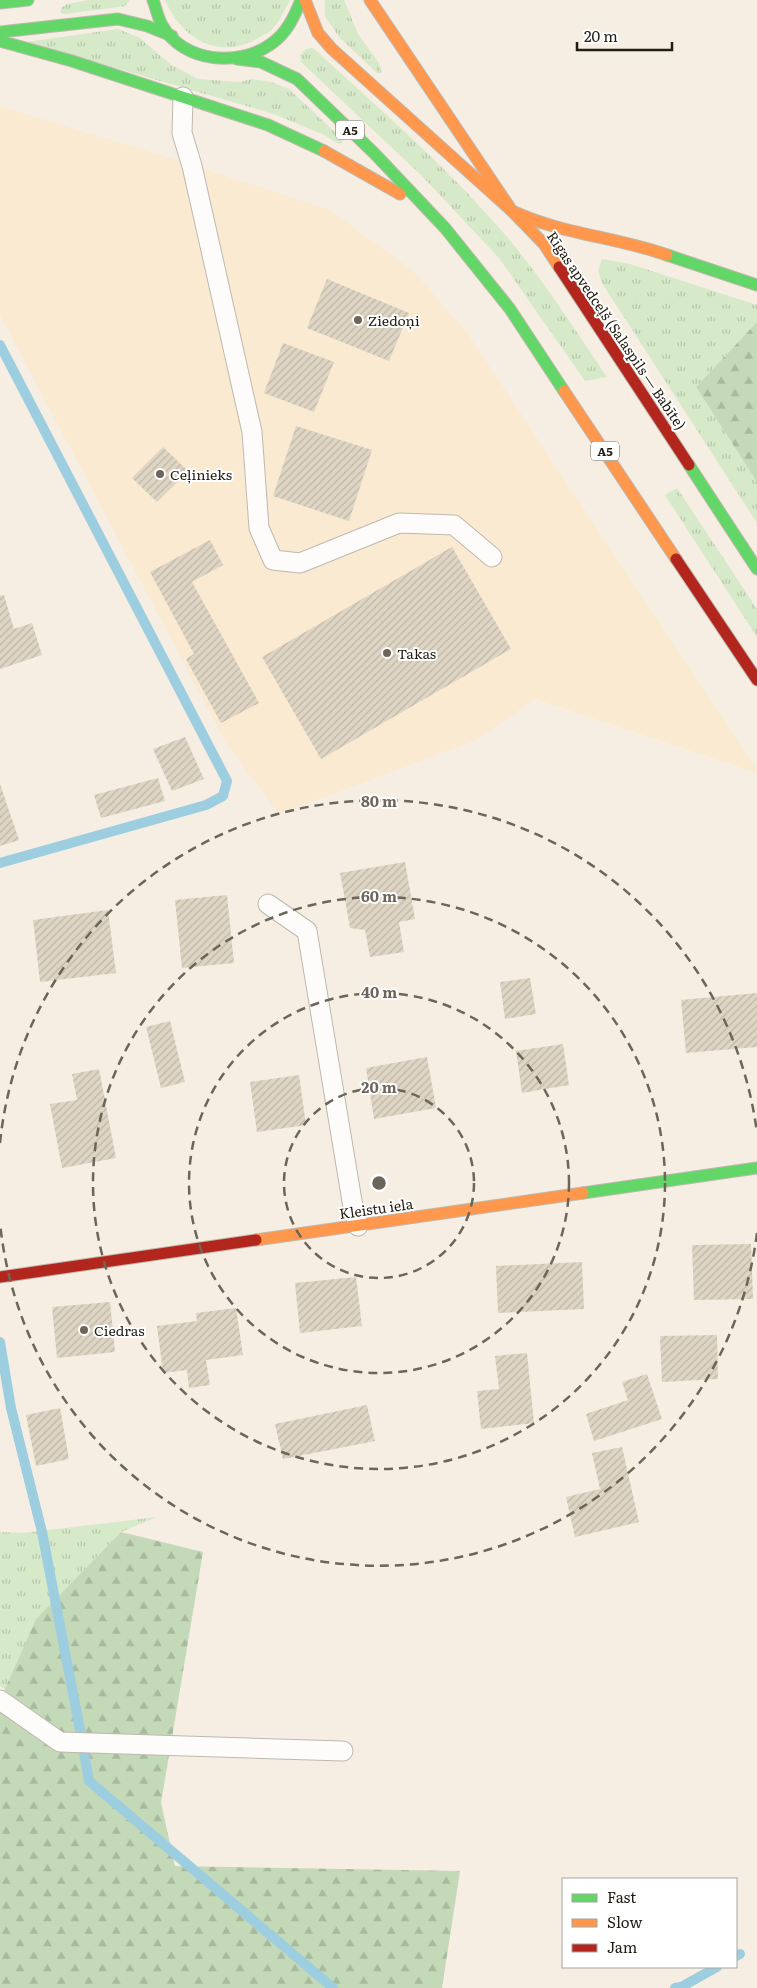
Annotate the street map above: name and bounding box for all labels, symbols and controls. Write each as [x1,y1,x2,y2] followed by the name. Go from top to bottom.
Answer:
[577,20,672,52] scale bar
[584,24,618,47] text: 20 m
[336,120,364,140] road number: A5
[543,227,691,433] street label: Rīgas apvedceļš (Salaspils — Babīte)
[368,310,420,330] place label: Ziedoņi
[352,314,364,326] marker: Ziedoņi
[591,442,619,461] road number: A5
[170,464,232,484] place label: Ceļinieks
[154,468,166,480] marker: Ceļinieks
[397,643,436,663] place label: Takas
[381,647,393,659] marker: Takas
[361,789,397,812] text: 80 m
[361,884,397,907] text: 60 m
[361,980,397,1003] text: 40 m
[361,1075,397,1098] text: 20 m
[370,1174,388,1192] centre of rings
[338,1193,415,1223] street label: Kleistu iela
[94,1320,145,1340] place label: Ciedras
[78,1324,90,1336] marker: Ciedras
[562,1878,737,1968] legend
[607,1885,636,1908] text: Fast
[607,1910,642,1933] text: Slow
[607,1935,638,1958] text: Jam

